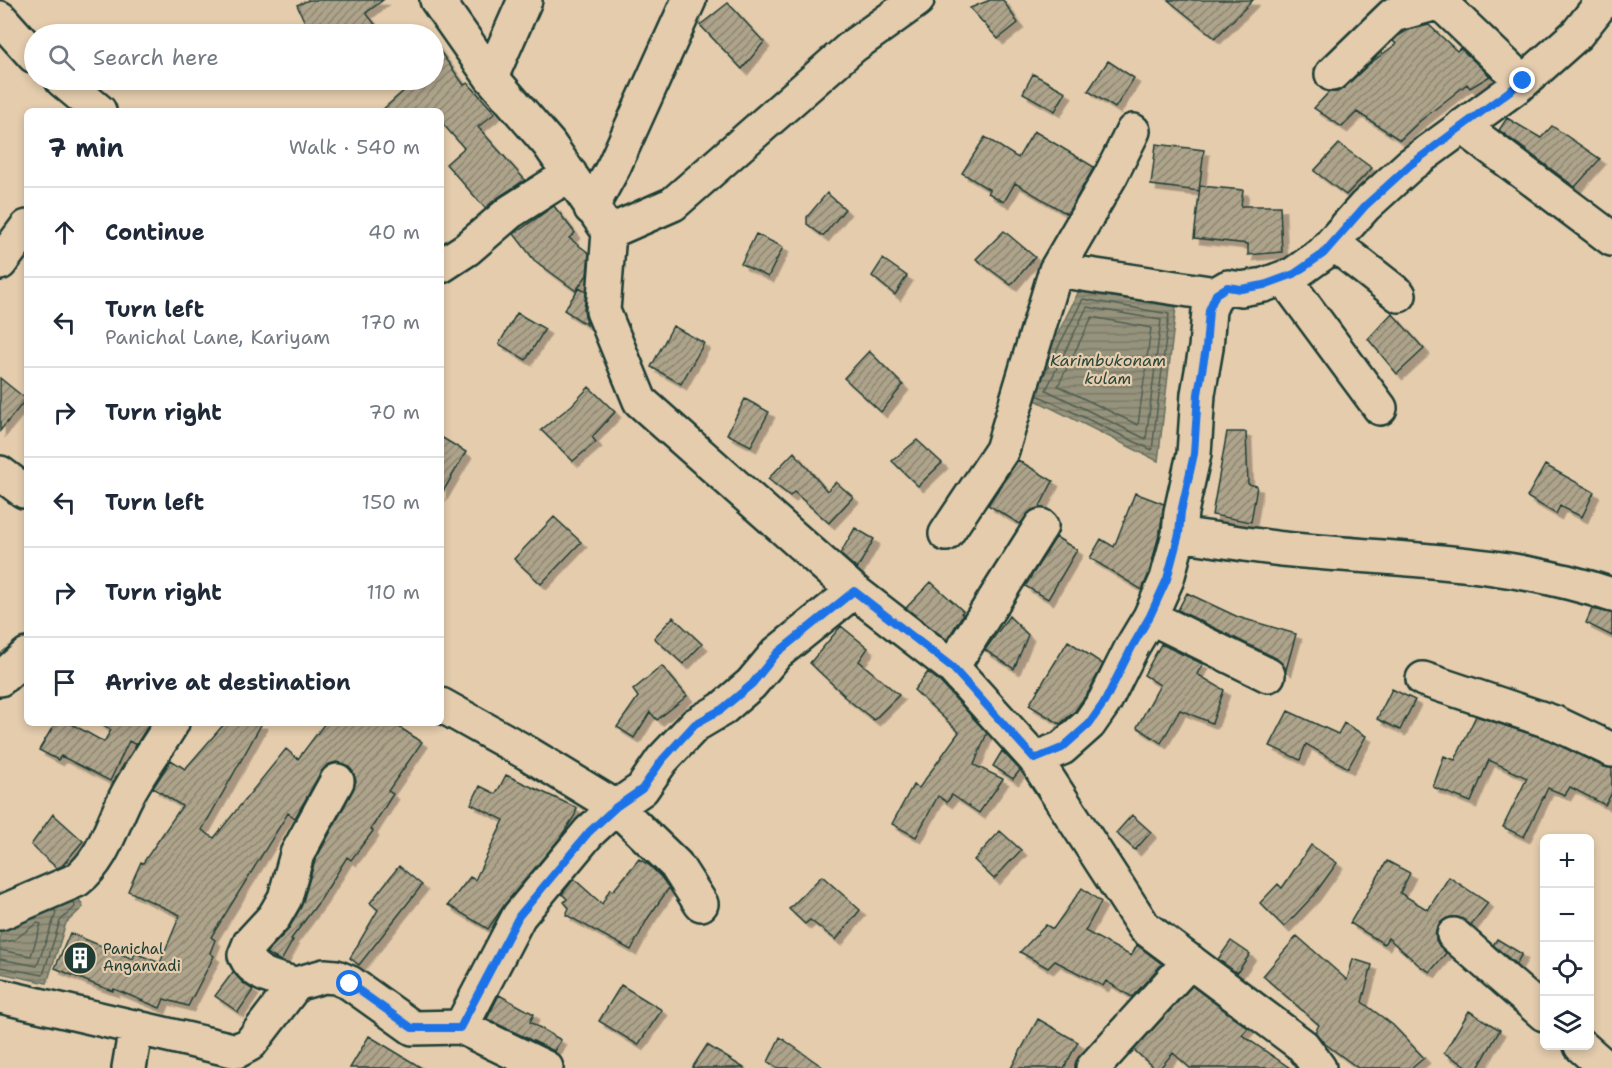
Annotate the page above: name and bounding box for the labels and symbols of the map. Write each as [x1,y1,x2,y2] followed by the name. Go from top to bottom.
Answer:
[1509,67,1535,93] route end
[1050,350,1166,389] water label: Karimbukonam kulam
[103,939,181,976] place label: Panichal Anganvadi
[62,940,98,976] building icon: Panichal Anganvadi
[336,970,362,996] route start

